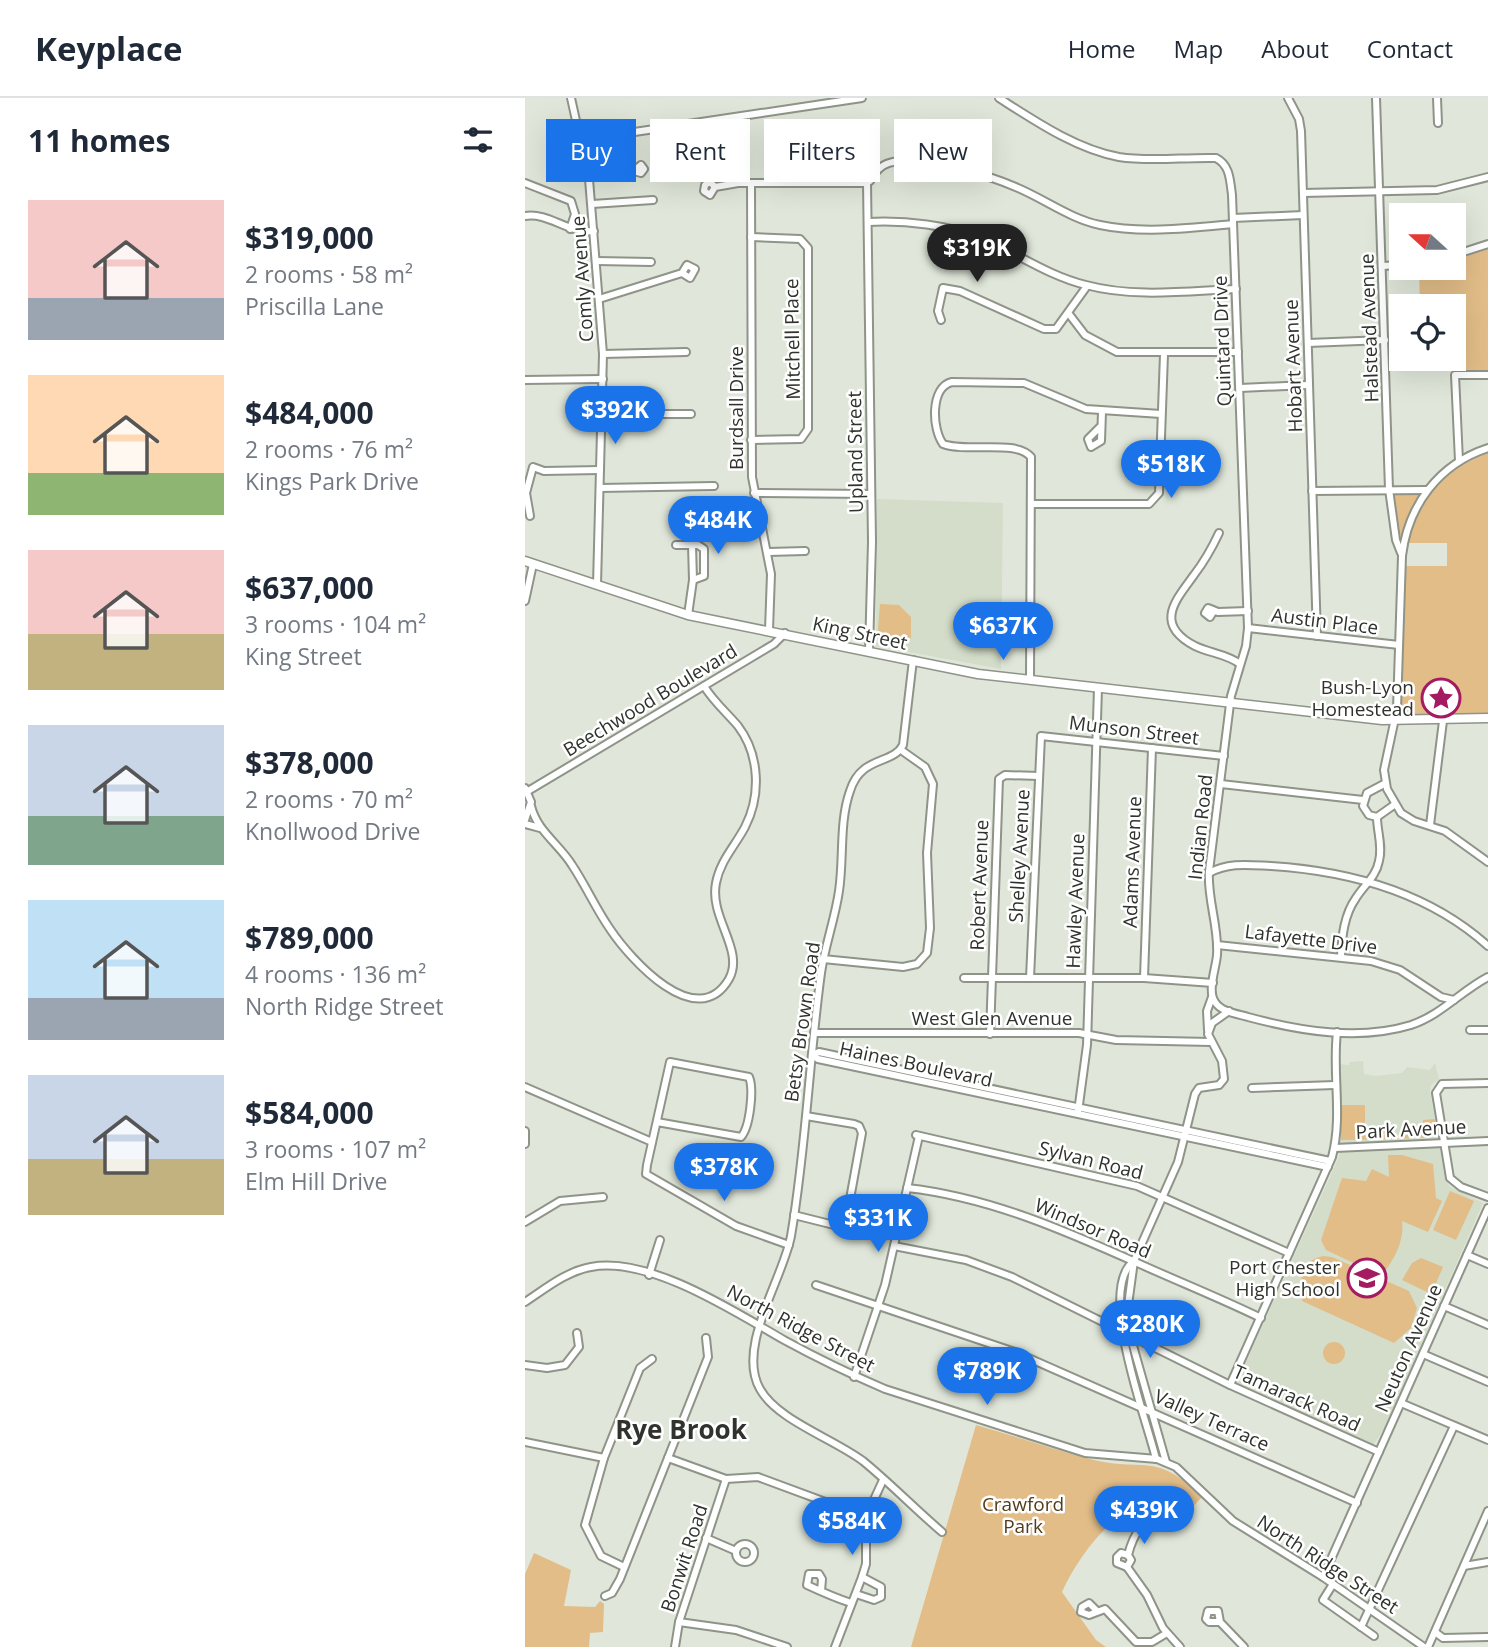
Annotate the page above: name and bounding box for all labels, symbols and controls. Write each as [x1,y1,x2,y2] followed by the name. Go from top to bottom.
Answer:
[35,26,183,71] text: Keyplace
[1068,32,1136,65] text: Home
[1174,32,1223,65] text: Map
[1261,32,1329,65] text: About
[1367,32,1453,65] text: Contact
[546,119,636,182] chip: Buy
[650,119,750,182] chip: Rent
[764,119,880,182] chip: Filters
[894,119,992,182] chip: New
[28,120,171,161] text: 11 homes
[459,121,497,159] icon: filters
[1389,203,1467,280] north arrow
[1389,203,1466,371] map controls
[565,215,599,343] street label: Comly Avenue
[245,217,374,258] text: $319,000
[928,225,1026,284] pin: $319K
[84,228,168,312] icon: home
[943,231,1011,263] text: $319K
[1353,253,1385,403] street label: Halstead Avenue
[245,258,413,290] text: 2 rooms · 58 m²
[1207,275,1237,407] street label: Quintard Drive
[778,278,806,400] street label: Mitchell Place
[245,290,384,322] text: Priscilla Lane
[1389,294,1466,371] button: locate
[1278,299,1308,433] street label: Hobart Avenue
[723,346,749,470] street label: Burdsall Drive
[566,386,664,446] pin: $392K
[841,391,869,513] street label: Upland Street
[245,392,374,433] text: $484,000
[581,393,649,425] text: $392K
[84,403,168,487] icon: home
[245,433,413,465] text: 2 rooms · 76 m²
[1122,440,1220,500] pin: $518K
[1137,447,1205,479] text: $518K
[245,465,419,497] text: Kings Park Drive
[669,496,767,556] pin: $484K
[684,503,752,535] text: $484K
[245,567,374,608] text: $637,000
[84,578,168,662] icon: home
[954,602,1052,662] pin: $637K
[1270,602,1380,640] street label: Austin Place
[245,608,426,640] text: 3 rooms · 104 m²
[969,609,1037,641] text: $637K
[810,610,910,656] street label: King Street
[558,638,742,762] street label: Beechwood Boulevard
[245,640,362,672] text: King Street
[1312,674,1414,722] place label: Bush-Lyon Homestead
[1420,677,1462,719] place icon: Bush-Lyon Homestead
[1068,709,1201,751] street label: Munson Street
[245,742,374,783] text: $378,000
[84,753,168,837] icon: home
[1182,773,1218,881] street label: Indian Road
[245,783,413,815] text: 2 rooms · 70 m²
[1003,789,1035,923] street label: Shelley Avenue
[1117,796,1147,928] street label: Adams Avenue
[245,815,420,847] text: Knollwood Drive
[964,819,994,951] street label: Robert Avenue
[1060,833,1090,969] street label: Hawley Avenue
[245,917,374,958] text: $789,000
[1243,918,1379,960] street label: Lafayette Drive
[84,928,168,1012] icon: home
[778,940,826,1104] street label: Betsy Brown Road
[245,958,426,990] text: 4 rooms · 136 m²
[245,990,444,1022] text: North Ridge Street
[912,1005,1073,1031] street label: West Glen Avenue
[837,1035,995,1093] street label: Haines Boulevard
[245,1092,374,1133] text: $584,000
[84,1103,168,1187] icon: home
[1355,1113,1467,1145] street label: Park Avenue
[245,1133,426,1165] text: 3 rooms · 107 m²
[1036,1134,1146,1186] street label: Sylvan Road
[675,1144,773,1203] pin: $378K
[690,1150,758,1182] text: $378K
[245,1165,388,1197] text: Elm Hill Drive
[1031,1192,1155,1264] street label: Windsor Road
[829,1194,927,1254] pin: $331K
[844,1201,912,1233] text: $331K
[1229,1254,1340,1302] place label: Port Chester High School
[1346,1257,1388,1299] school or university icon: Port Chester High School
[722,1278,880,1378] street label: North Ridge Street
[1368,1280,1448,1416] street label: Neuton Avenue
[1101,1300,1199,1360] pin: $280K
[1116,1307,1184,1339] text: $280K
[938,1348,1036,1407] pin: $789K
[953,1354,1021,1386] text: $789K
[1229,1358,1365,1438] street label: Tamarack Road
[1150,1383,1274,1457] street label: Valley Terrace
[615,1411,748,1447] district label: Rye Brook
[1095,1486,1193,1546] pin: $439K
[982,1491,1064,1539] park label: Crawford Park
[1110,1493,1178,1525] text: $439K
[803,1498,901,1557] pin: $584K
[654,1501,714,1615] street label: Bonwit Road
[818,1504,886,1536] text: $584K
[1252,1508,1404,1620] street label: North Ridge Street

